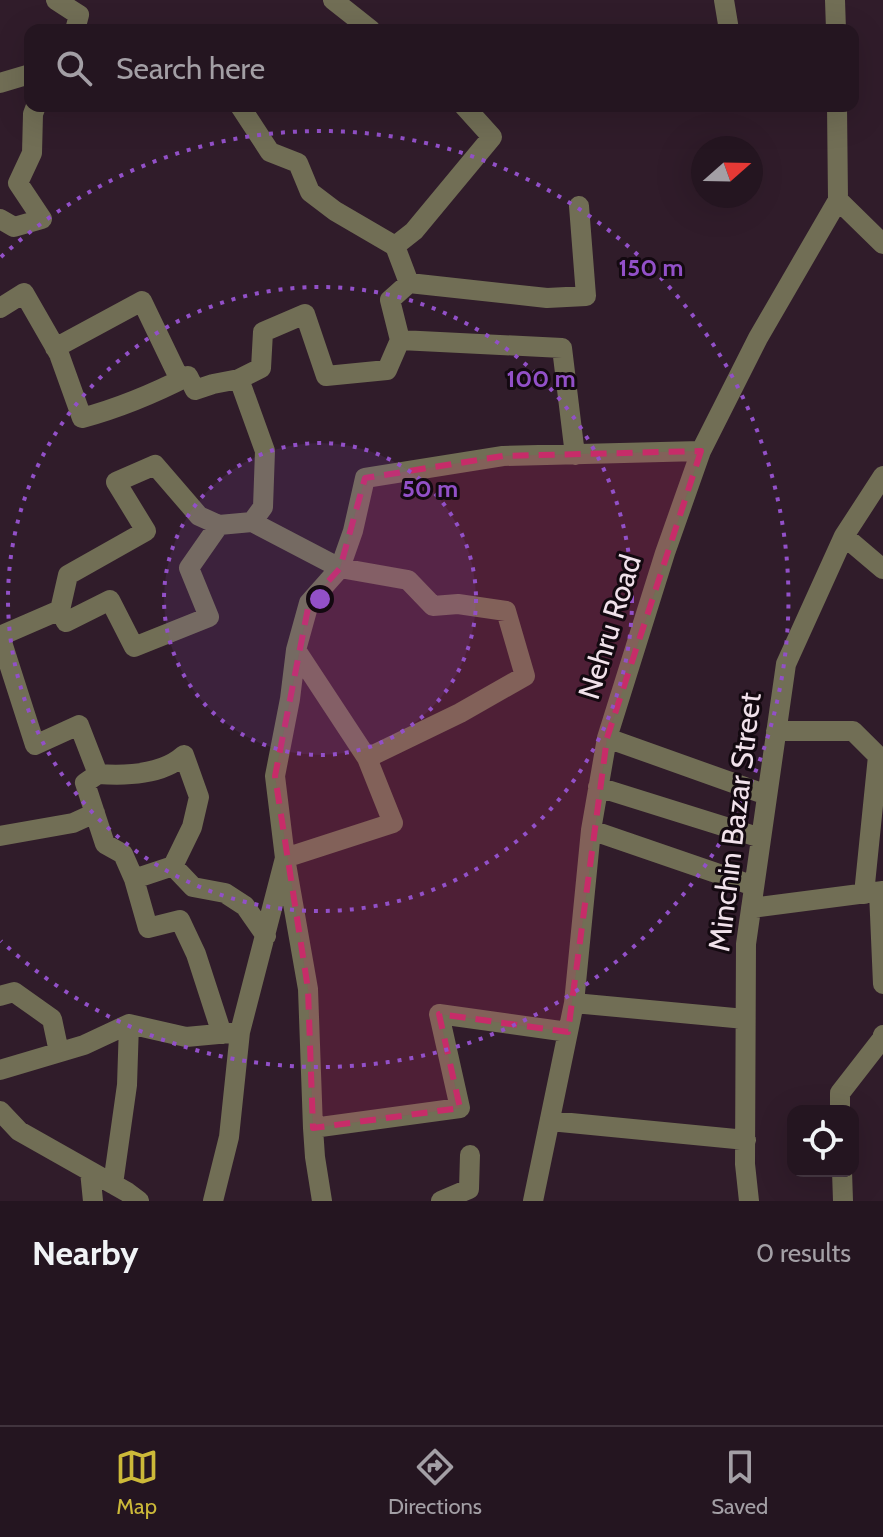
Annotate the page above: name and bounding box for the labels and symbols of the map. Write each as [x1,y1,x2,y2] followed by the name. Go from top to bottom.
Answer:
[691,136,763,208] north arrow
[619,253,683,282] text: 150 m
[506,364,576,393] text: 100 m
[402,474,458,503] text: 50 m
[570,550,649,704] street label: Nehru Road
[306,585,334,613] centre of rings
[700,690,769,954] street label: Minchin Bazar Street

